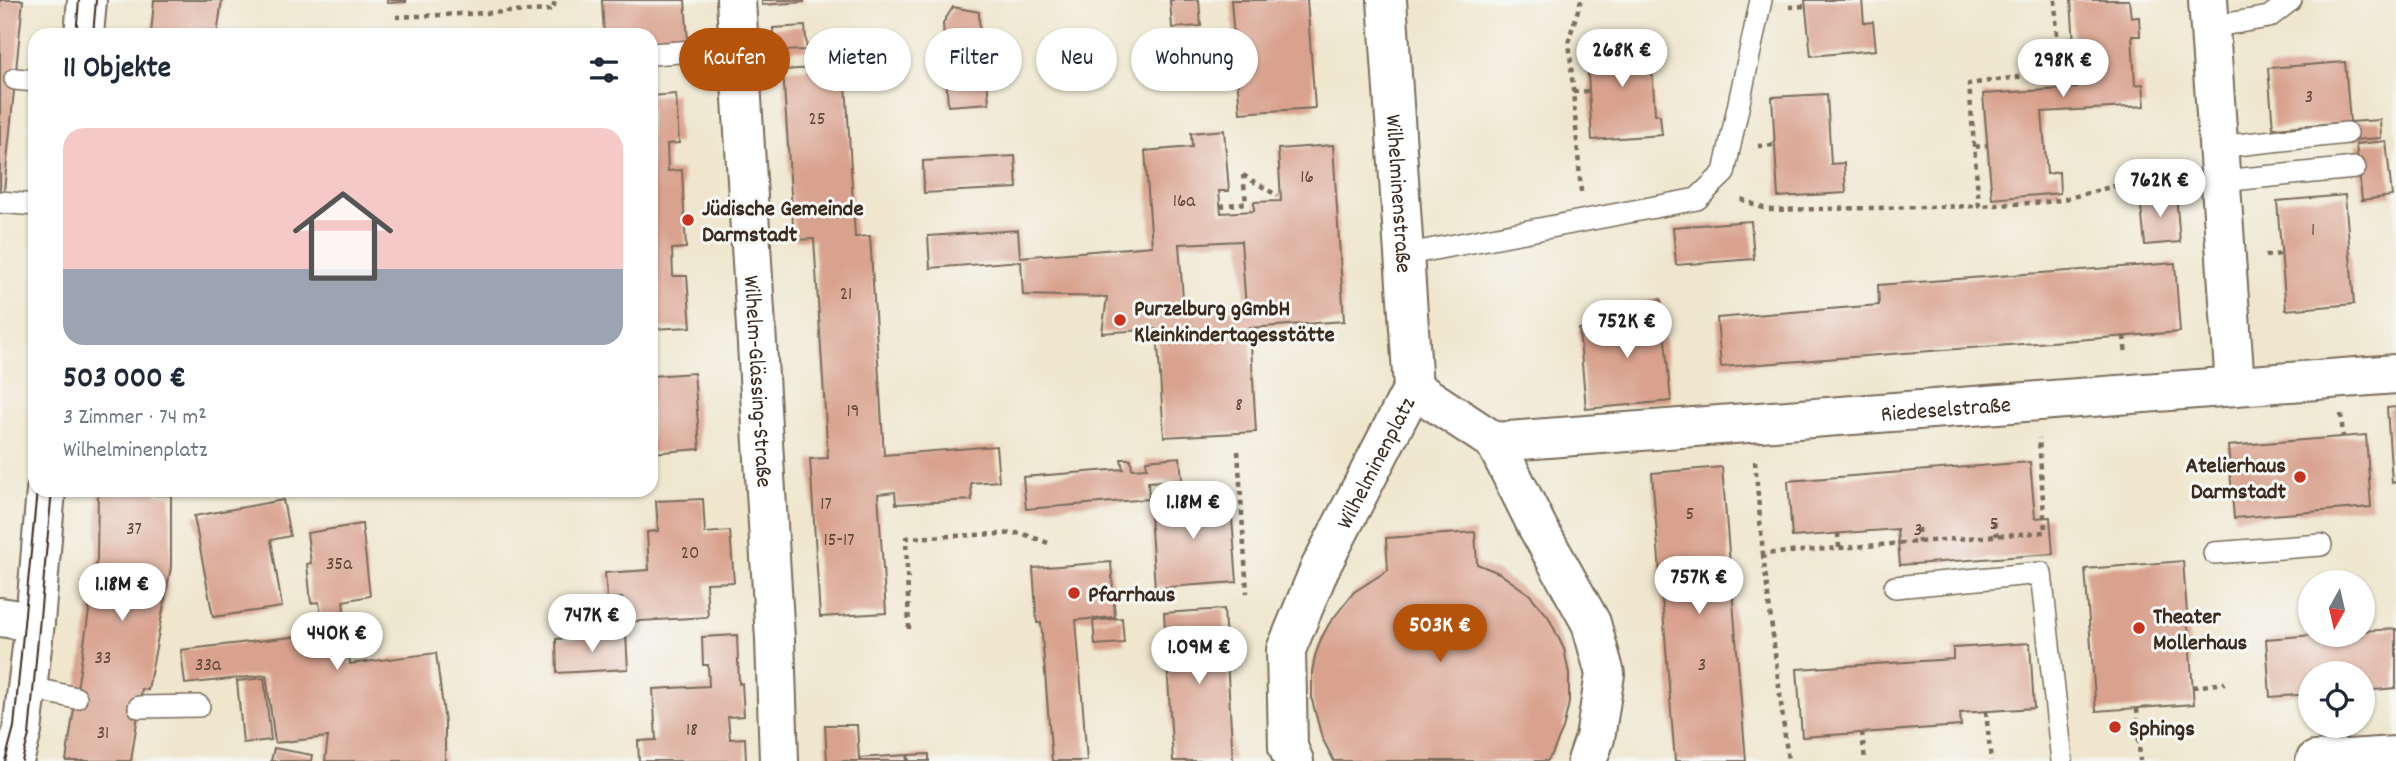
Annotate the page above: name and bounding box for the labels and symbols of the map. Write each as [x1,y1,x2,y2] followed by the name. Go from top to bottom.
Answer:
[1565,29,1679,89] pin: 268K €
[2006,40,2120,99] pin: 298K €
[2305,85,2313,112] house number: 3
[808,107,826,134] house number: 25
[1375,113,1418,274] street label: Wilhelminenstraße
[2103,160,2217,219] pin: 762K €
[1300,165,1314,192] house number: 16
[1173,189,1196,216] house number: 16a
[702,194,864,253] place label: Jüdische Gemeinde Darmstadt
[680,212,696,228] marker: Jüdische Gemeinde Darmstadt
[2311,218,2315,245] house number: 1
[733,274,779,489] street label: Wilhelm-Glässing-Straße
[840,282,852,309] house number: 21
[1134,294,1335,353] place label: Purzelburg gGmbH Kleinkindertagesstätte
[1570,300,1684,360] pin: 752K €
[1112,312,1128,328] marker: Purzelburg gGmbH Kleinkindertagesstätte
[1880,390,2012,433] street label: Riedeselstraße
[1330,392,1426,536] street label: Wilhelminenplatz
[1235,393,1243,420] house number: 8
[847,399,859,426] house number: 19
[2186,451,2286,510] place label: Atelierhaus Darmstadt
[2292,469,2308,485] marker: Atelierhaus Darmstadt
[1128,482,1258,541] pin: 1.18M €
[820,492,832,519] house number: 17
[1686,502,1694,529] house number: 5
[1990,512,1998,539] house number: 5
[126,517,142,544] house number: 37
[1914,518,1922,545] house number: 3
[824,528,854,555] house number: 15-17
[681,541,699,568] house number: 20
[326,552,353,579] house number: 35a
[1642,556,1756,616] pin: 757K €
[57,564,187,623] pin: 1.18M €
[2298,570,2375,648] north arrow
[1088,580,1176,613] place label: Pfarrhaus
[1066,585,1082,601] marker: Pfarrhaus
[535,594,649,654] pin: 747K €
[2153,602,2248,661] place label: Theater Mollerhaus
[1383,604,1497,664] pin: 503K €
[280,612,394,672] pin: 440K €
[2131,620,2147,636] marker: Theater Mollerhaus
[1134,626,1264,686] pin: 1.09M €
[95,646,111,673] house number: 33
[195,653,222,680] house number: 33a
[1698,653,1706,680] house number: 3
[2129,714,2195,747] place label: Sphings
[686,718,698,745] house number: 18
[2107,719,2123,735] marker: Sphings
[97,721,109,748] house number: 31

